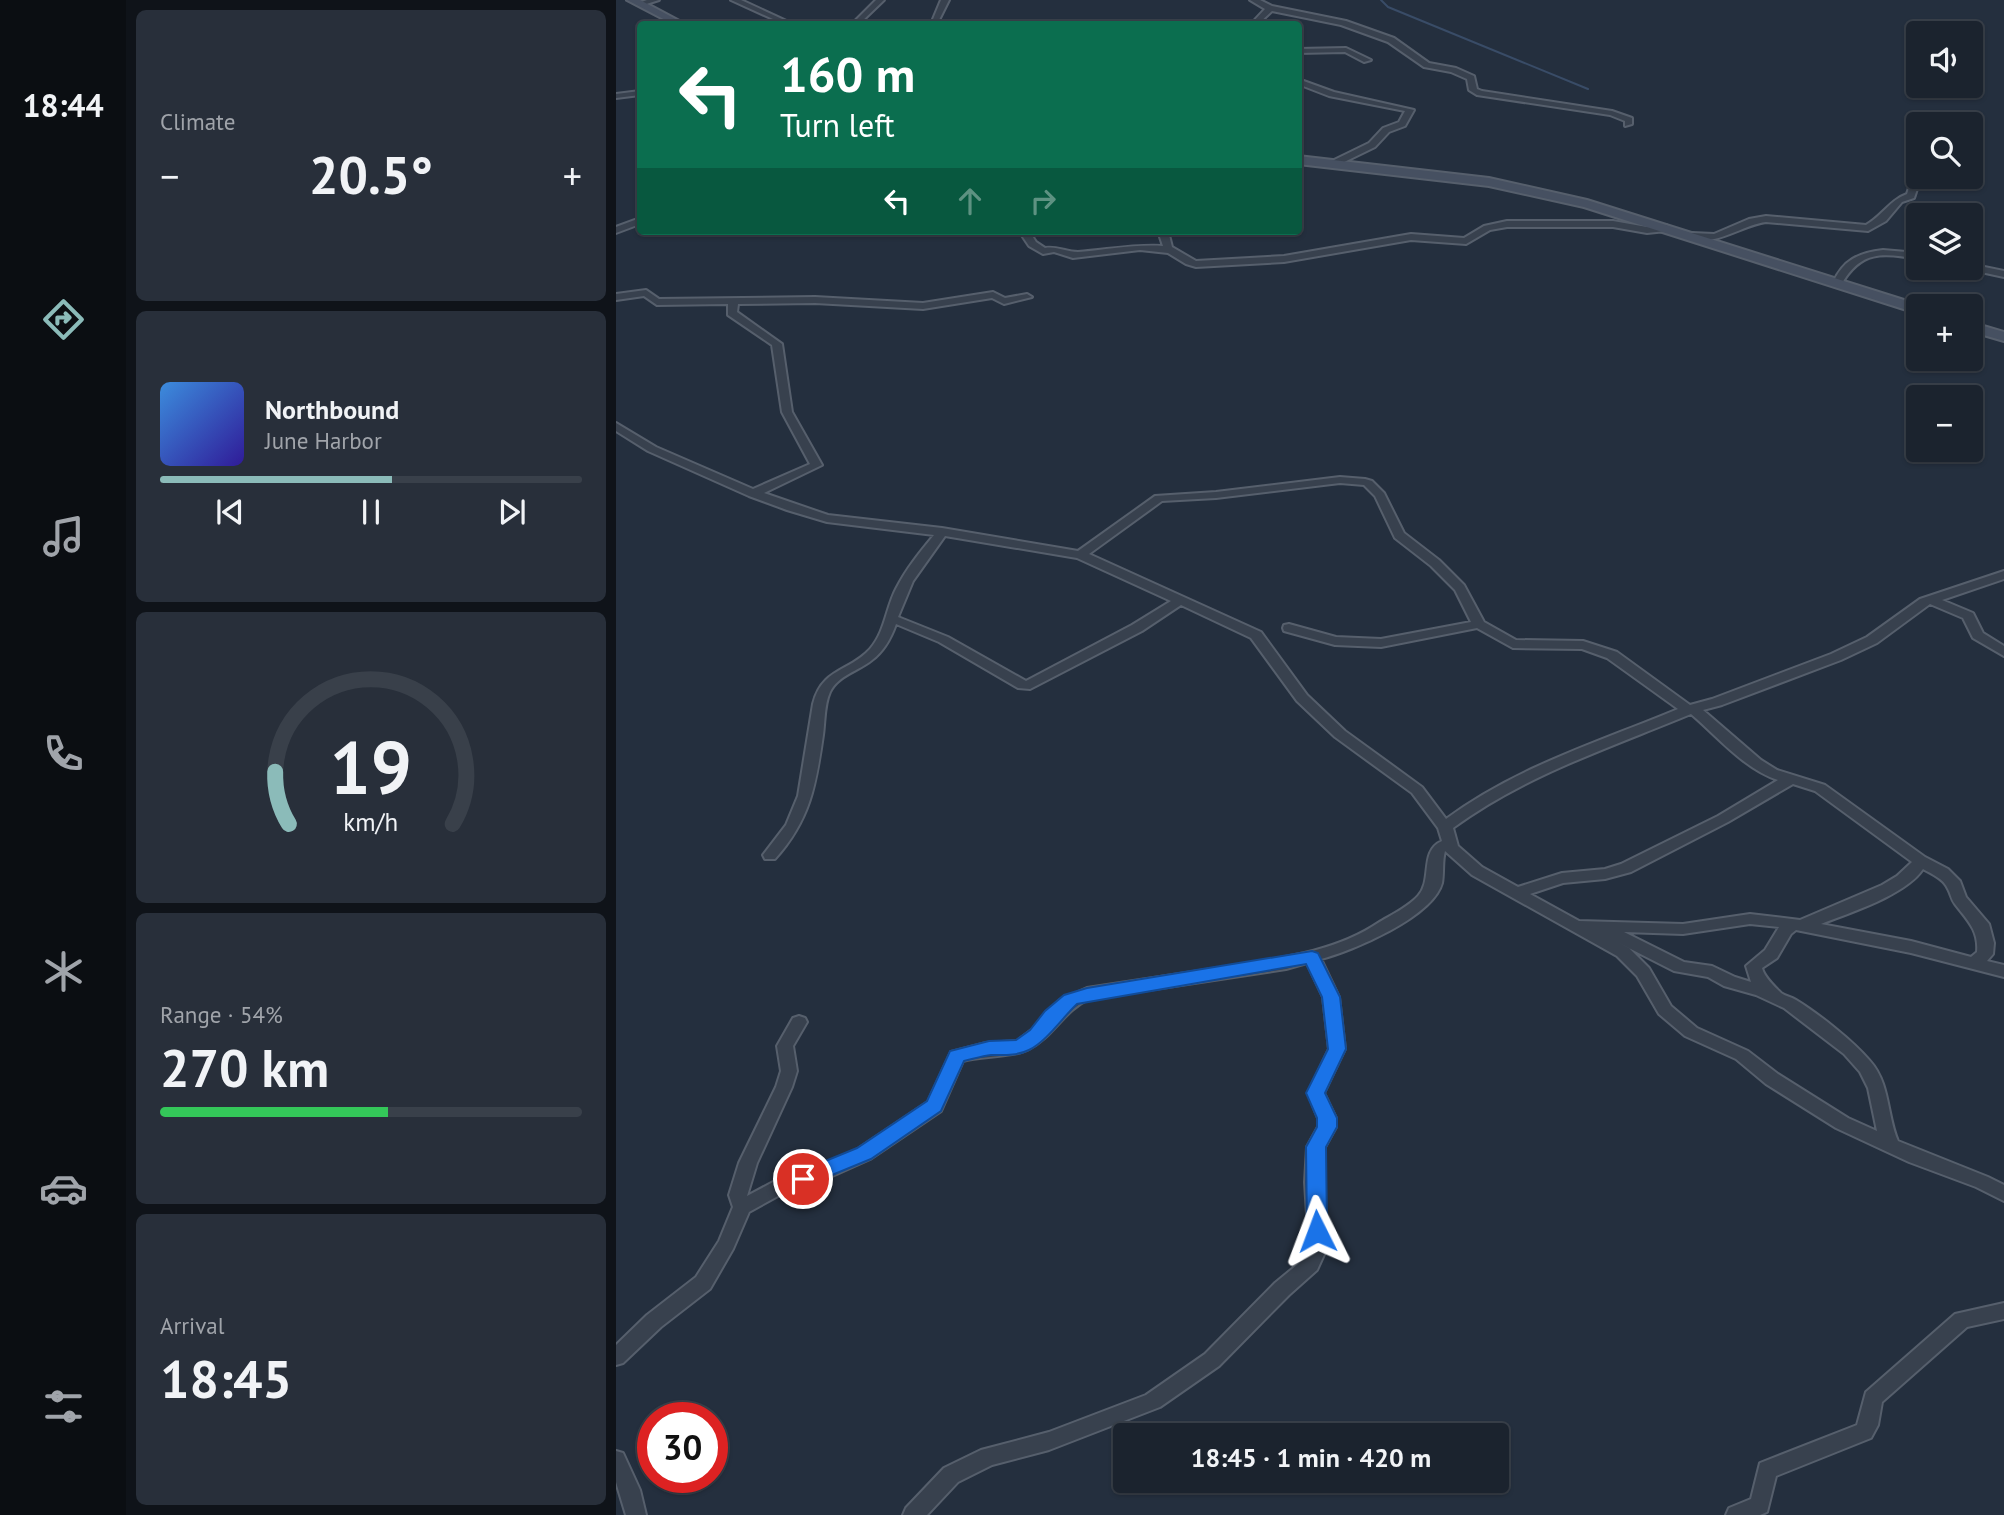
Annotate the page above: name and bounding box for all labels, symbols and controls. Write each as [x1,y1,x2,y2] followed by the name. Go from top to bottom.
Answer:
[1906,21,1983,462] map controls
[1906,21,1983,98] button: sound
[780,42,915,106] text: 160 m
[665,49,756,140] icon: left
[22,84,104,126] text: 18:44
[780,104,895,146] text: Turn left
[160,107,235,136] text: Climate
[1906,112,1983,189] button: search
[309,141,433,208] text: 20.5°
[160,151,179,200] text: −
[563,151,582,200] text: +
[878,182,916,220] icon: left
[951,182,989,220] icon: ahead
[1024,182,1062,220] icon: right
[1906,203,1983,280] button: layers
[1906,294,1983,371] button: +
[39,295,88,344] icon: directions
[1906,385,1983,462] button: −
[265,393,399,426] text: Northbound
[265,426,382,455] text: June Harbor
[211,493,249,531] icon: previous
[352,493,390,531] icon: pause
[493,493,531,531] icon: next
[39,512,88,561] icon: music
[330,720,412,814] text: 19
[39,729,88,778] icon: phone
[344,805,398,837] text: km/h
[39,947,88,996] icon: climate
[160,1000,283,1029] text: Range · 54%
[160,1034,329,1101] text: 270 km
[773,1149,833,1209] pin
[784,1160,822,1198] icon: arrive
[39,1164,88,1213] icon: car
[1280,1194,1354,1268] position arrow
[160,1311,224,1340] text: Arrival
[160,1345,292,1412] text: 18:45
[39,1382,88,1431] icon: filters
[637,1402,728,1493] speed limit sign: 30
[1191,1441,1431,1474] text: 18:45 · 1 min · 420 m

